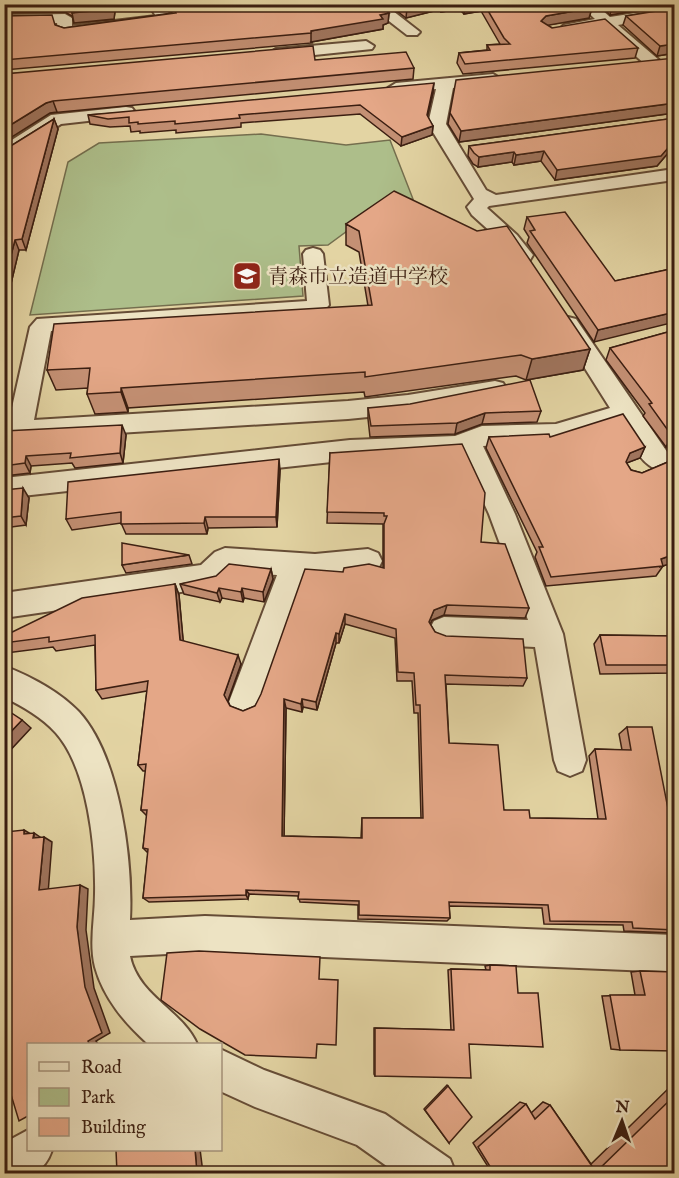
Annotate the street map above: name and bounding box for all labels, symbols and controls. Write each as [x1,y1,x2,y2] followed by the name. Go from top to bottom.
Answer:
[231,260,263,292] school or university icon: 青森市立造道中学校
[268,265,448,290] place label: 青森市立造道中学校
[27,1043,222,1151] legend
[81,1057,122,1080] text: Road
[81,1087,116,1110] text: Park
[592,1091,652,1151] north arrow
[614,1098,630,1118] text: N
[81,1117,146,1140] text: Building

